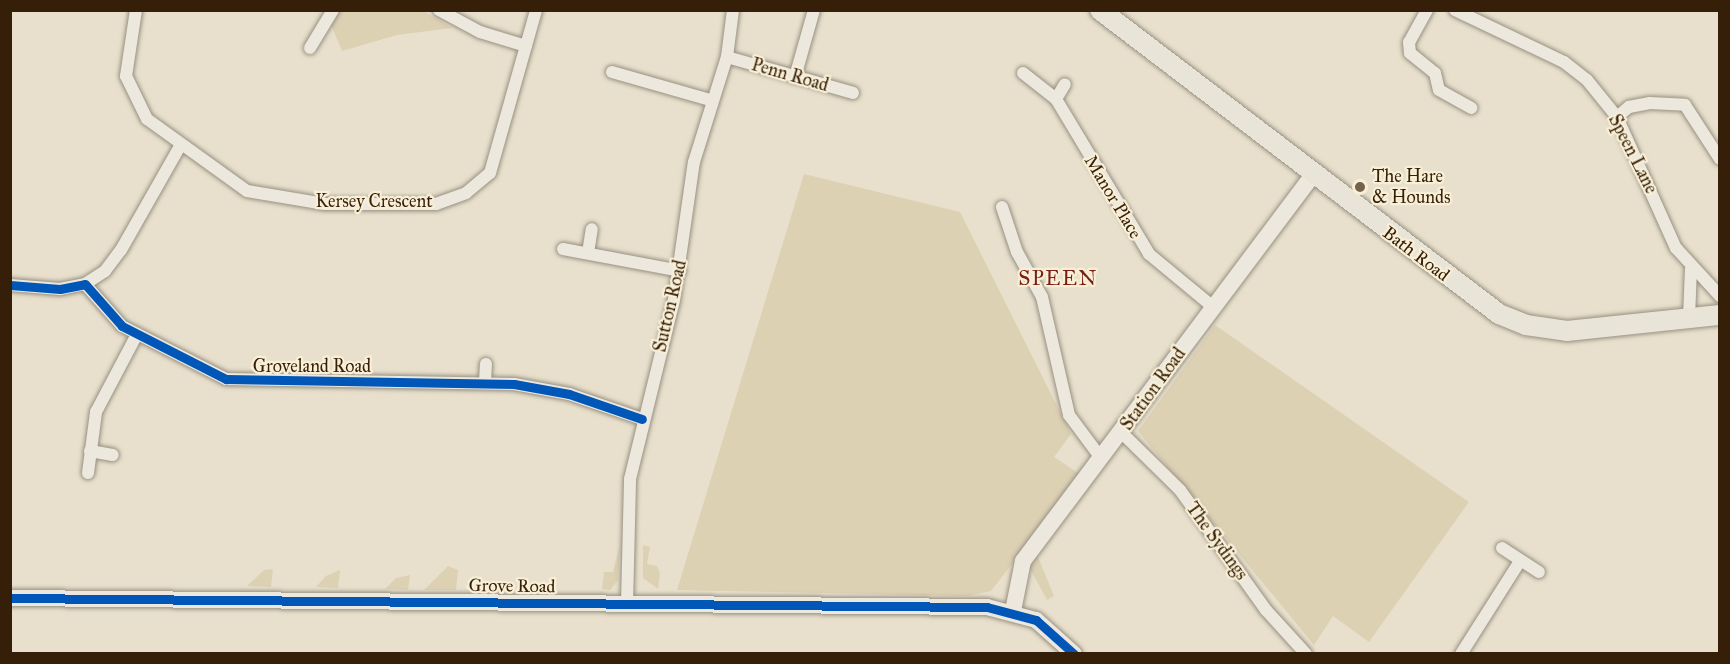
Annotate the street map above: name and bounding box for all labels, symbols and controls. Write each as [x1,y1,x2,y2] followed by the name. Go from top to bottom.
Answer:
[749,54,831,96] street label: Penn Road
[1604,111,1662,197] street label: Speen Lane
[1080,151,1146,243] street label: Manor Place
[1372,166,1451,208] place label: The Hare & Hounds
[1353,180,1367,194] marker: The Hare & Hounds
[315,190,433,212] street label: Kersey Crescent
[1378,222,1454,286] street label: Bath Road
[649,258,691,354] street label: Sutton Road
[1018,265,1098,291] district label: SPEEN
[1116,344,1190,434] street label: Station Road
[253,355,371,377] street label: Groveland Road
[1182,498,1252,584] street label: The Sydings
[468,574,556,598] street label: Grove Road

